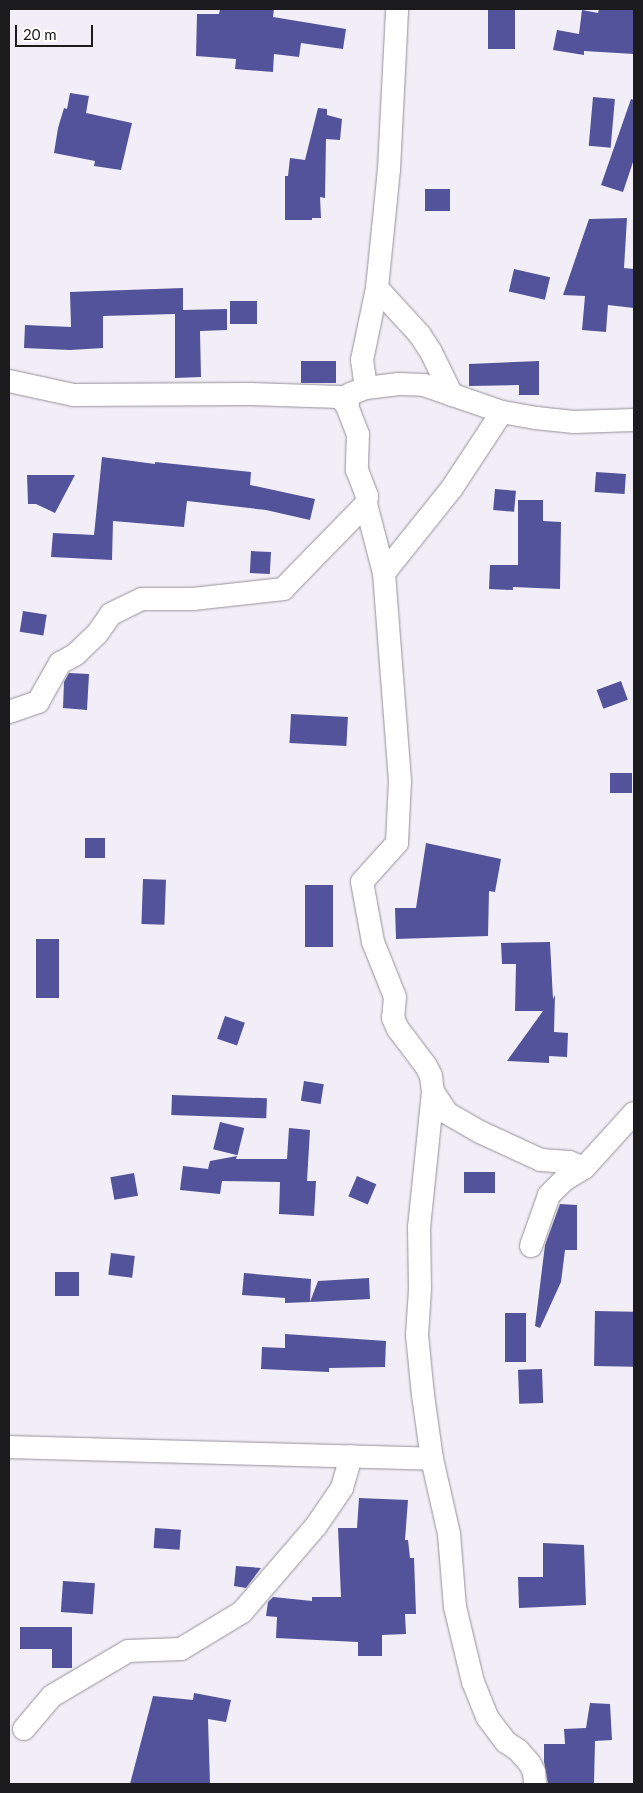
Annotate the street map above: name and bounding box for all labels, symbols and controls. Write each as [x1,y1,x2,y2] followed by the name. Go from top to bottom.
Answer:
[18,15,95,47] scale bar
[23,25,57,43] text: 20 m

